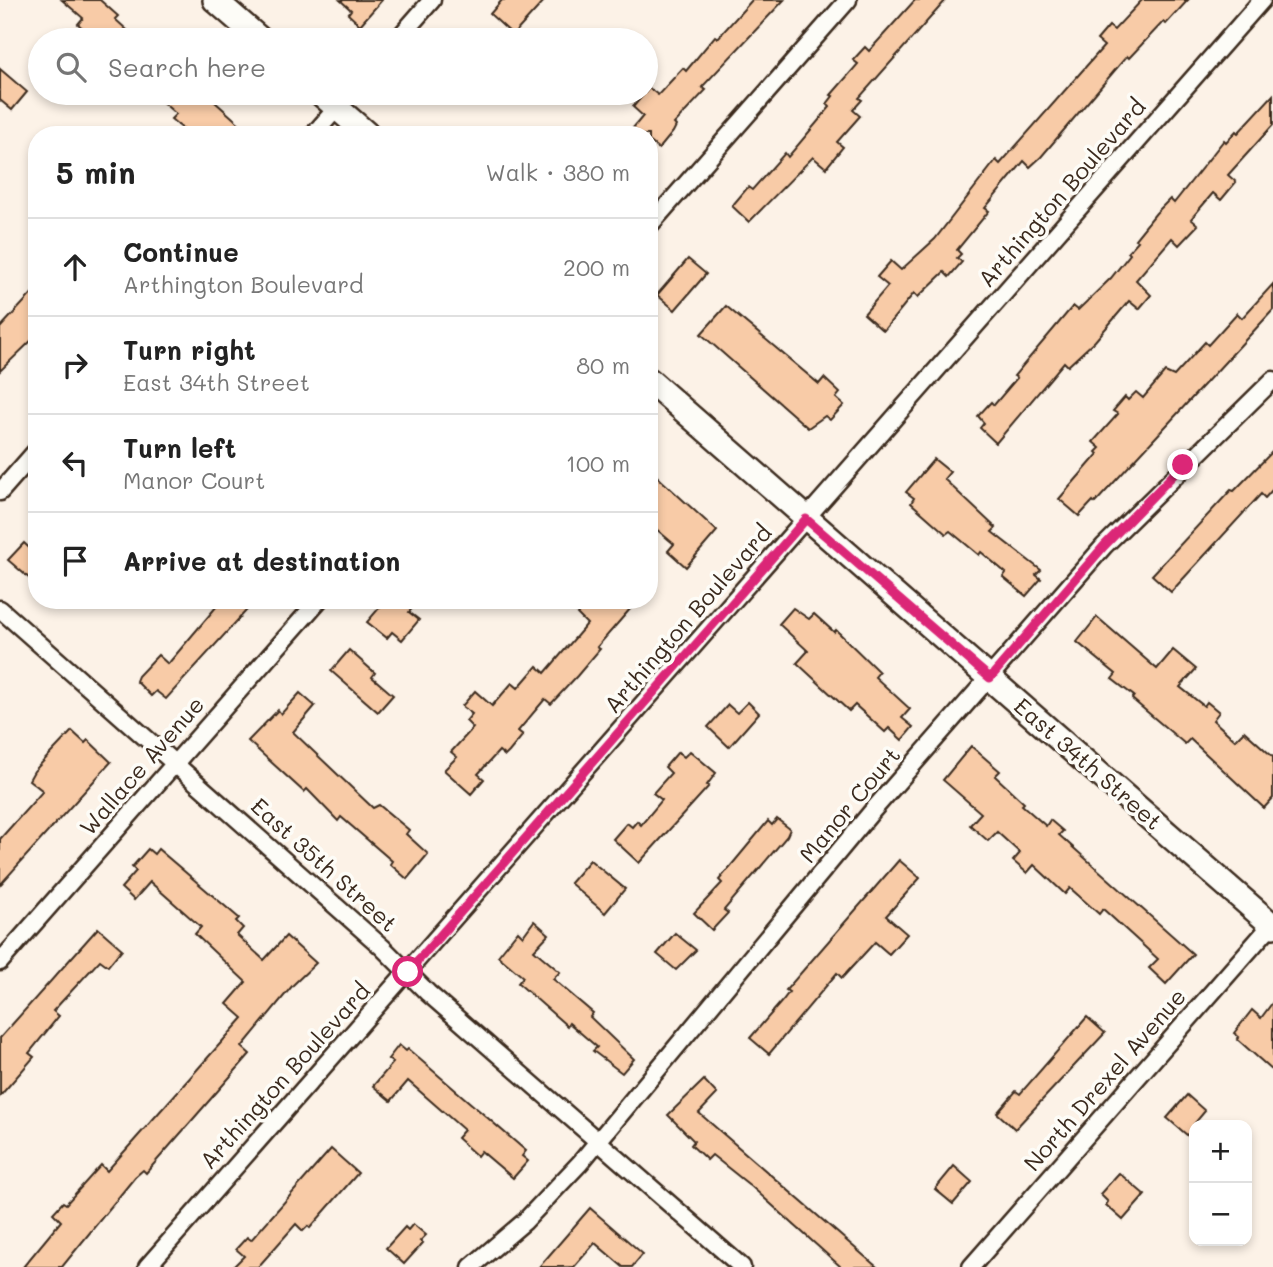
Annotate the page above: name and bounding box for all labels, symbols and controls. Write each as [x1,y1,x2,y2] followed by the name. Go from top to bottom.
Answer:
[28,28,658,105] search box
[52,48,90,86] icon: search
[108,50,266,84] text: Search here
[971,92,1152,293] street label: Arthington Boulevard
[56,152,136,192] text: 5 min
[485,157,630,187] text: Walk · 380 m
[123,235,239,269] text: Continue
[56,248,94,286] icon: ahead
[563,252,630,282] text: 200 m
[123,269,364,299] text: Arthington Boulevard
[123,333,256,367] text: Turn right
[56,346,94,384] icon: right
[576,350,630,380] text: 80 m
[123,367,310,397] text: East 34th Street
[123,431,236,465] text: Turn left
[56,444,94,482] icon: left
[566,448,630,478] text: 100 m
[1167,449,1198,480] route end
[123,465,265,495] text: Manor Court
[597,518,778,719] street label: Arthington Boulevard
[56,542,94,580] icon: arrive
[123,544,400,578] text: Arrive at destination
[72,689,210,841] street label: Wallace Avenue
[1008,691,1169,836] street label: East 34th Street
[792,740,906,868] street label: Manor Court
[245,791,404,938] street label: East 35th Street
[392,956,423,987] route start
[193,976,376,1175] street label: Arthington Boulevard
[1017,982,1192,1177] street label: North Drexel Avenue
[1189,1120,1252,1246] map controls
[1189,1120,1252,1183] button: +
[1189,1183,1252,1246] button: −

